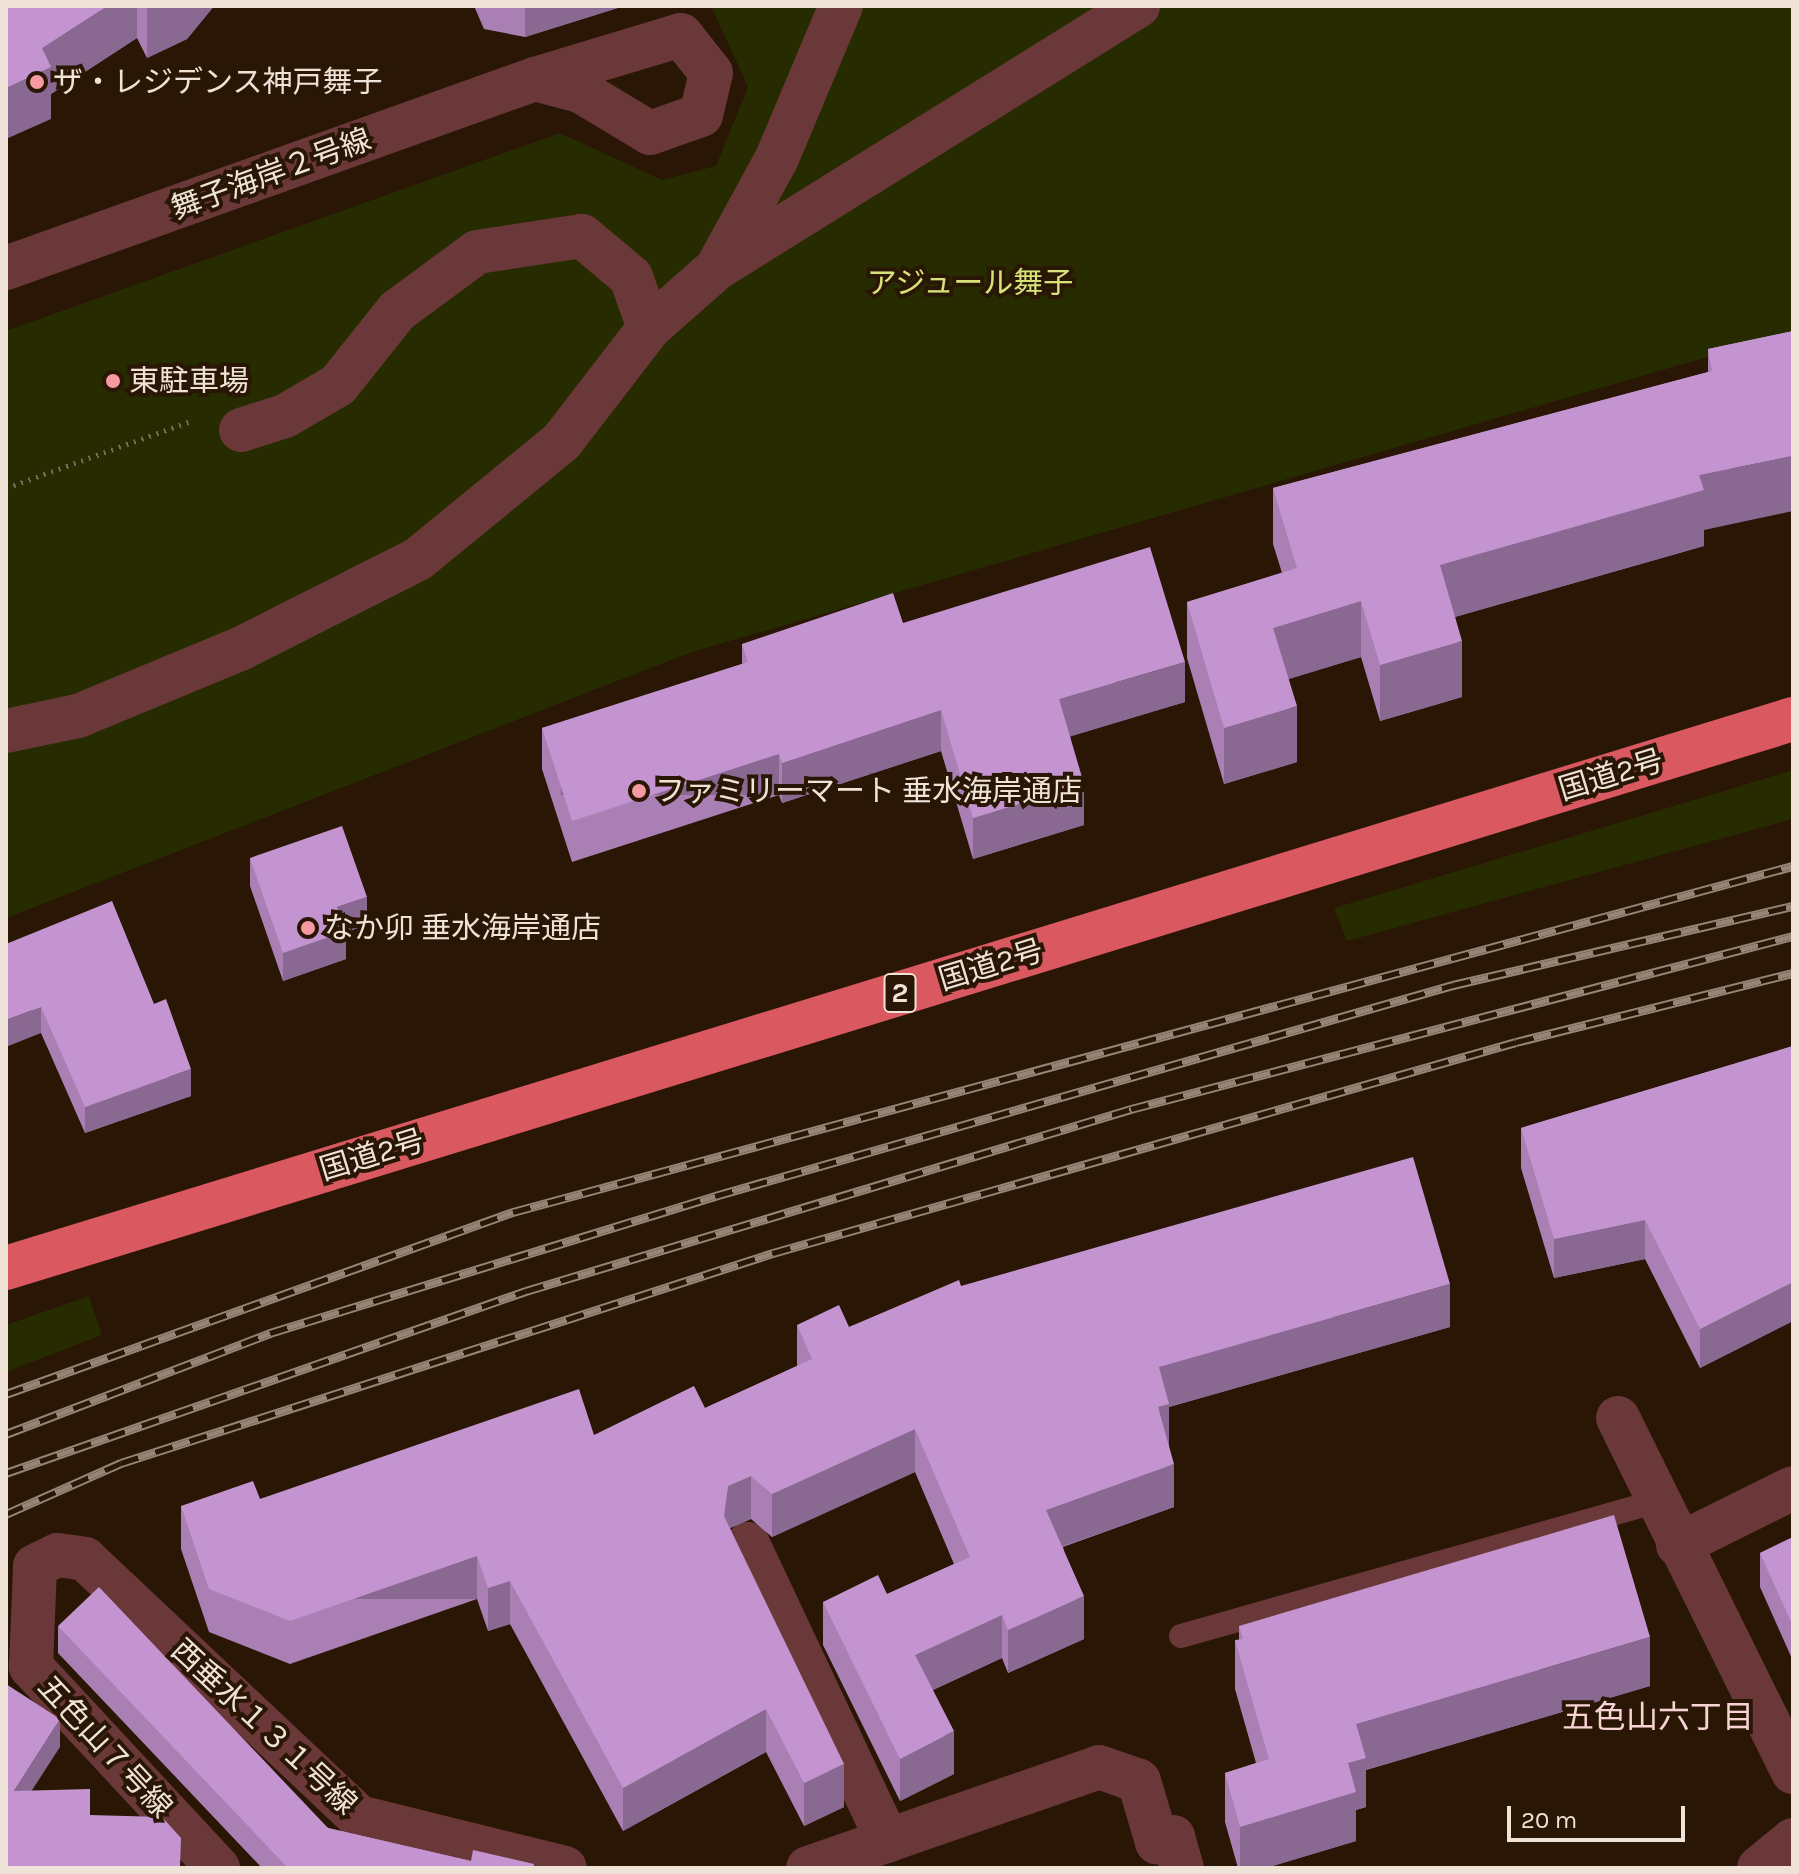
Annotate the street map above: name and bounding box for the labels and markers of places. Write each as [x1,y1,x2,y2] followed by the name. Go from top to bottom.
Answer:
[53,64,383,100] place label: ザ・レジデンス神戸舞子
[28,73,46,91] marker: ザ・レジデンス神戸舞子
[129,363,249,399] place label: 東駐車場
[104,372,122,390] marker: 東駐車場
[655,773,1082,809] place label: ファミリーマート 垂水海岸通店
[630,782,648,800] marker: ファミリーマート 垂水海岸通店
[324,910,601,946] place label: なか卯 垂水海岸通店
[299,919,317,937] marker: なか卯 垂水海岸通店

